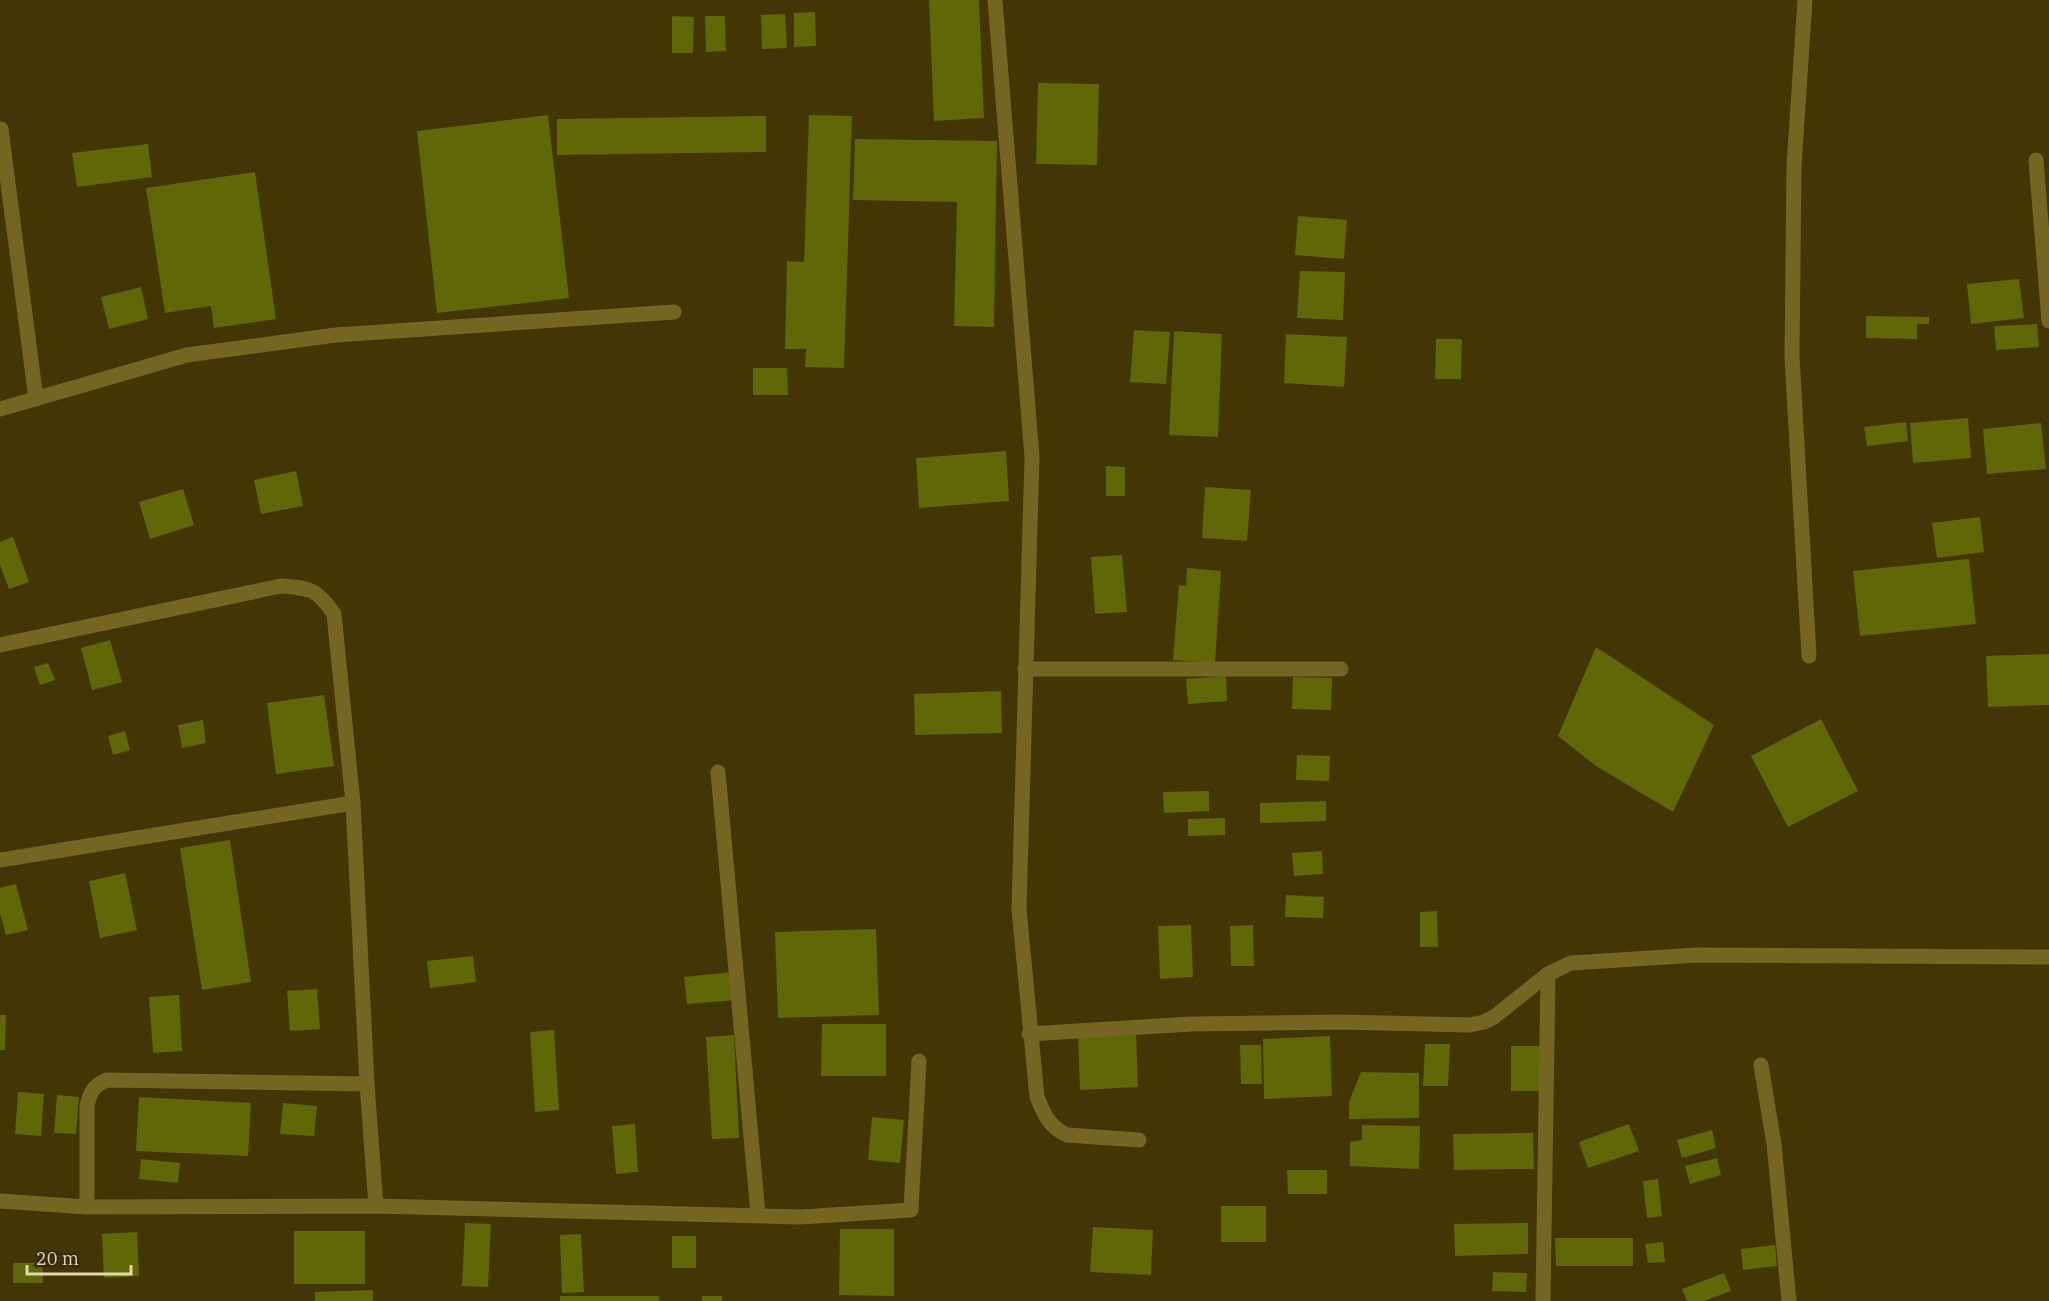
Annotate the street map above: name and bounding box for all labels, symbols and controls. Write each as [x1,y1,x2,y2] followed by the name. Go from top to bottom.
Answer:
[27,1238,130,1276] scale bar
[36,1247,79,1270] text: 20 m

